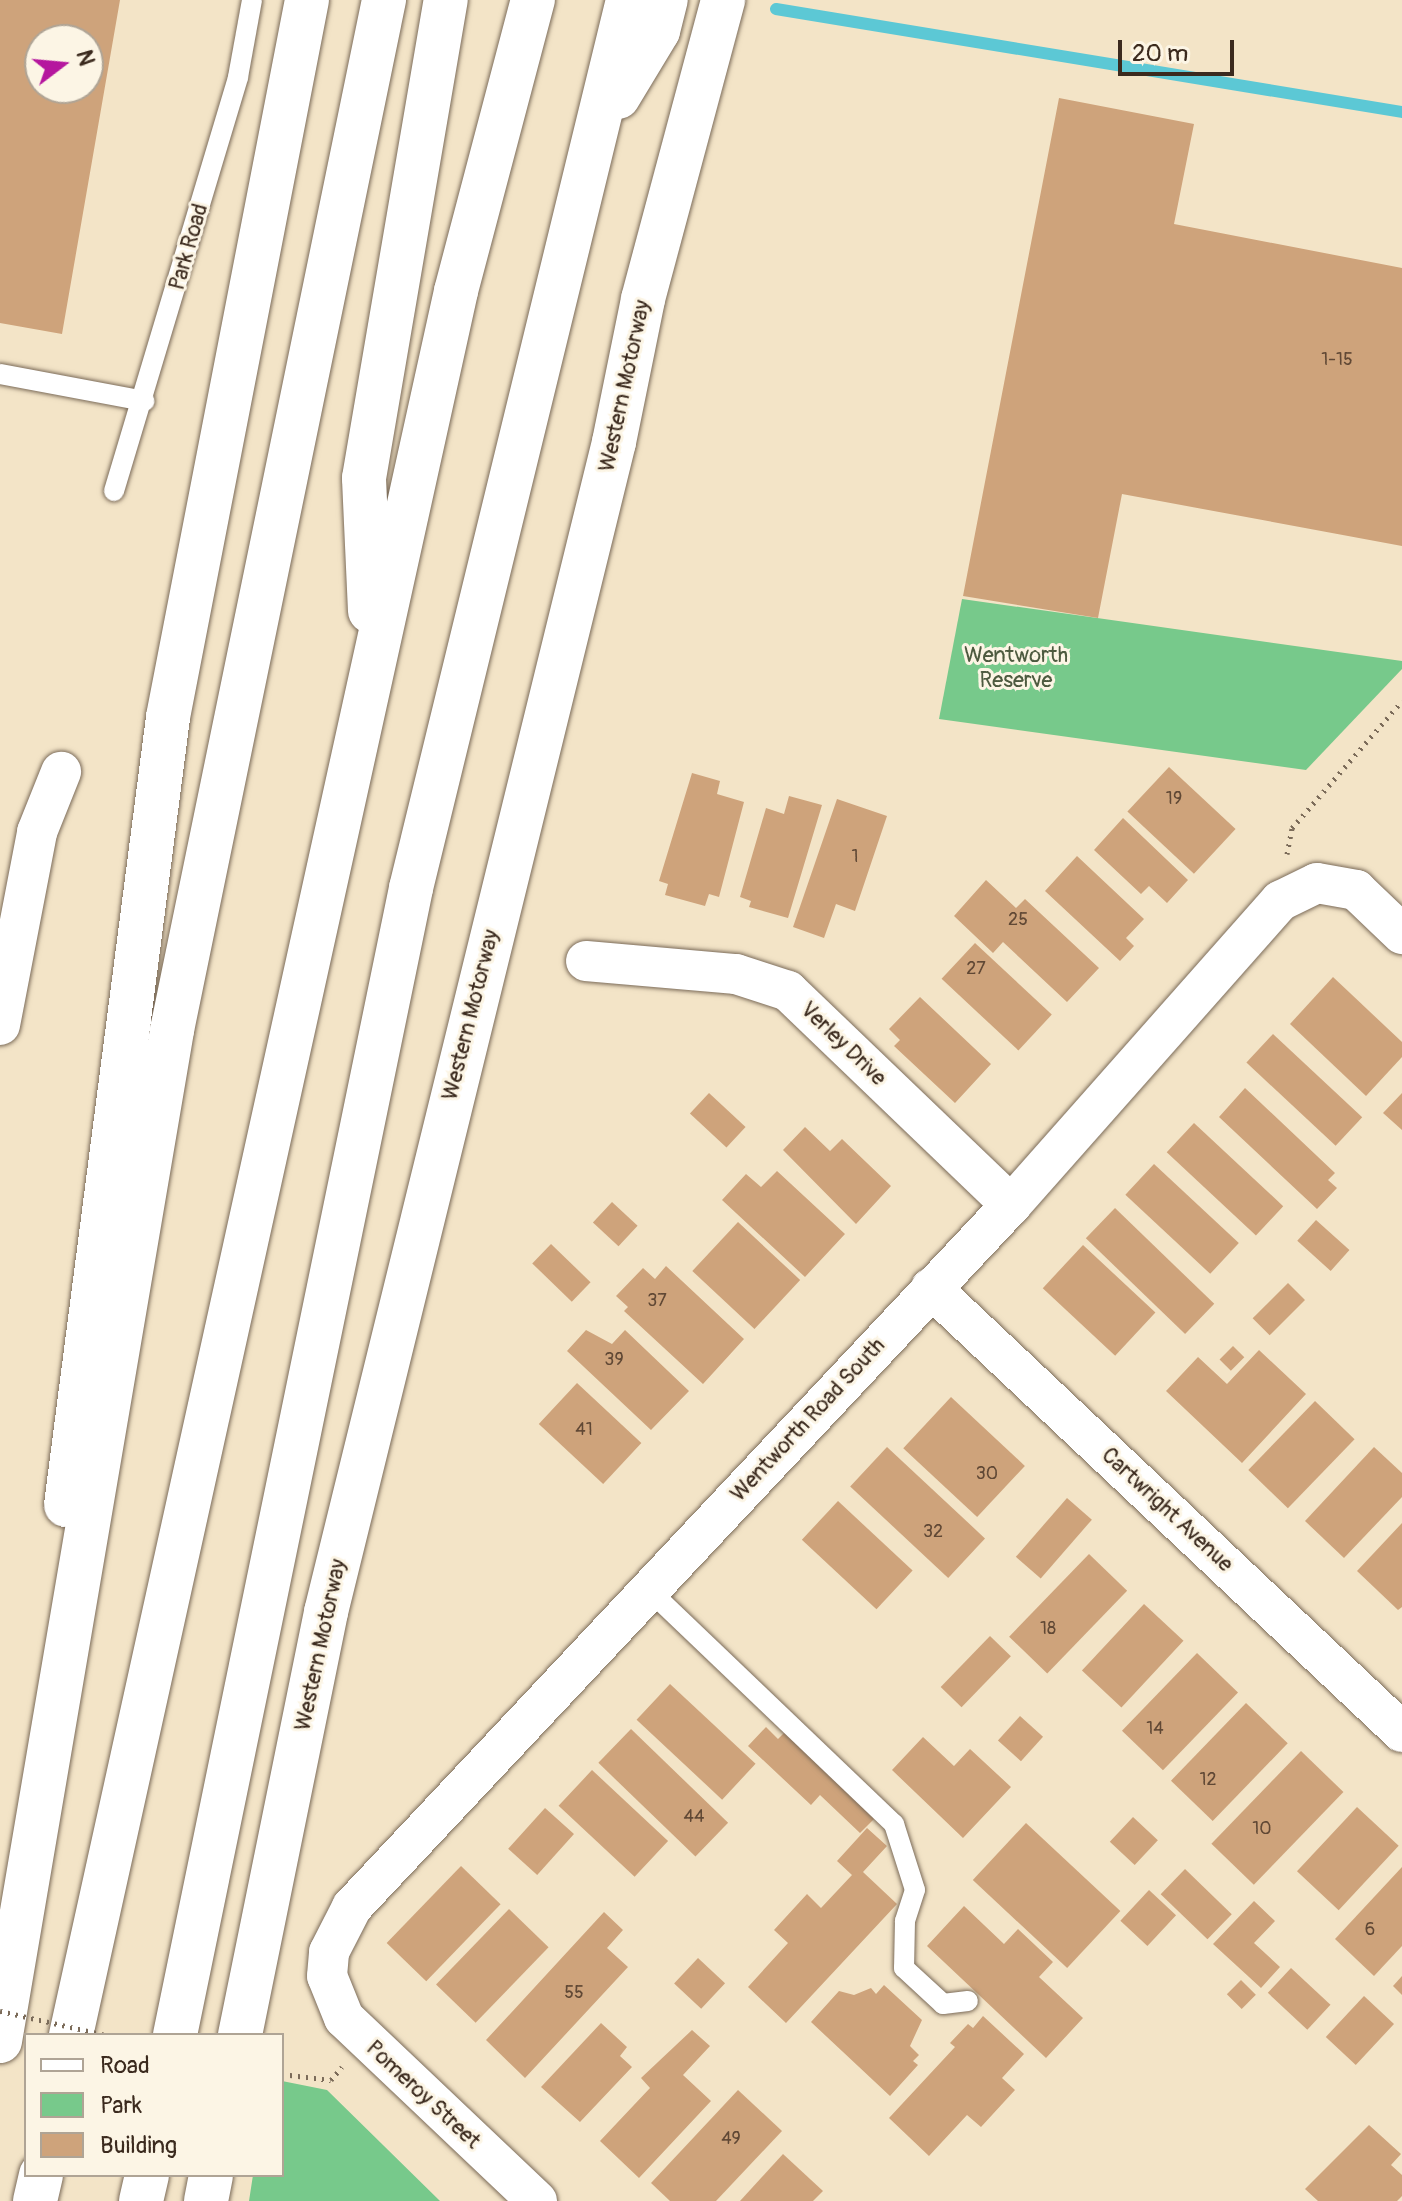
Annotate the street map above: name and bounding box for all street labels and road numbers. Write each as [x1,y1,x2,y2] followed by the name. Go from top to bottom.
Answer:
[164,201,214,293] street label: Park Road
[594,298,656,474] street label: Western Motorway
[437,927,505,1103] street label: Western Motorway
[795,997,891,1091] street label: Verley Drive
[725,1333,891,1507] street label: Wentworth Road South
[1096,1442,1238,1578] street label: Cartwright Avenue
[290,1557,352,1733] street label: Western Motorway
[360,2035,486,2155] street label: Pomeroy Street

